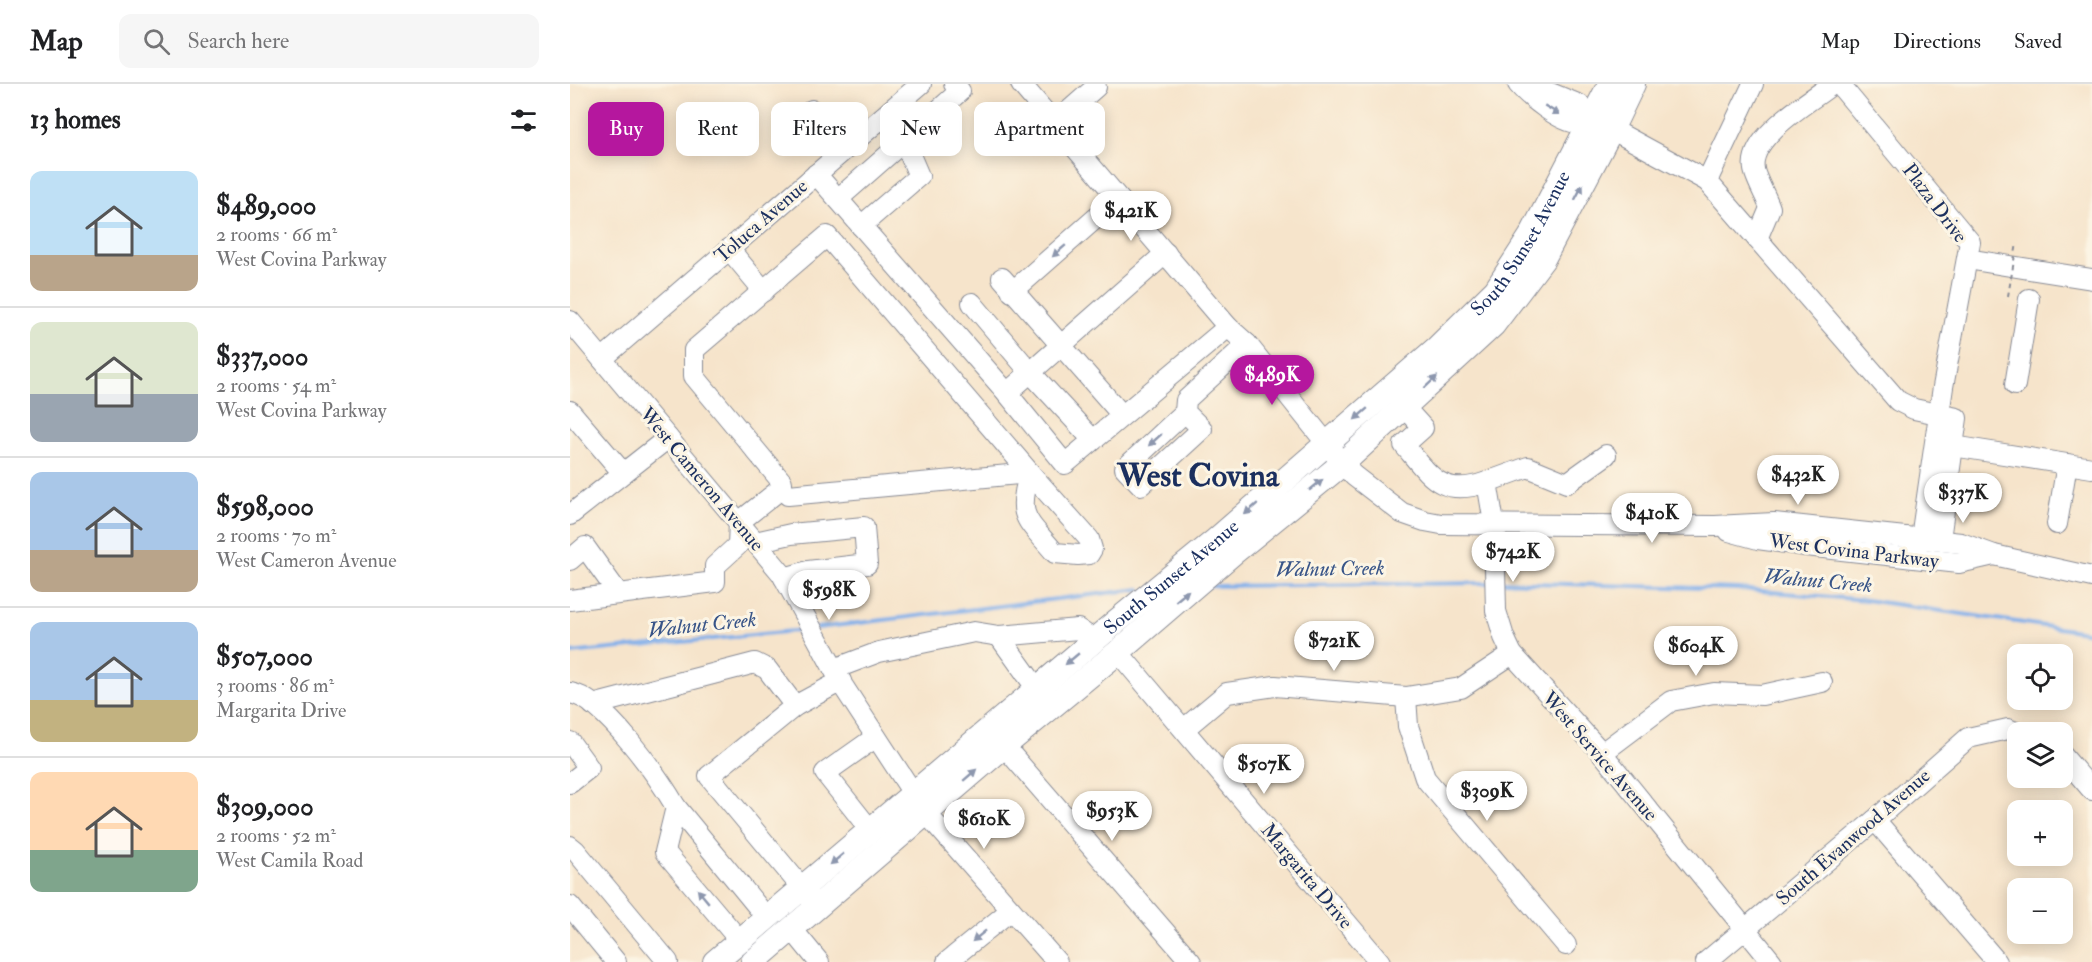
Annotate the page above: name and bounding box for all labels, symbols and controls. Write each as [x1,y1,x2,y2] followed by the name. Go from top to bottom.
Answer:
[119,14,539,68] search box
[30,24,83,59] text: Map
[140,25,173,58] icon: search
[188,27,289,55] text: Search here
[1820,28,1860,55] text: Map
[1893,28,1981,55] text: Directions
[2014,28,2062,55] text: Saved
[588,102,664,156] chip: Buy
[676,102,759,156] chip: Rent
[771,102,868,156] chip: Filters
[880,102,962,156] chip: New
[974,102,1105,156] chip: Apartment
[30,104,121,136] text: 13 homes
[507,104,540,137] icon: filters
[1544,105,1560,116] one-way arrow
[1897,158,1973,248] street label: Plaza Drive
[1465,166,1575,321] street label: South Sunset Avenue
[709,174,813,268] street label: Toluca Avenue
[1574,183,1584,200] one-way arrow
[216,190,316,222] text: $489,000
[1089,191,1173,242] pin: $421K
[78,195,150,267] icon: home
[1104,198,1158,223] text: $421K
[216,222,337,247] text: 2 rooms · 66 m²
[1052,244,1067,257] one-way arrow
[216,247,387,272] text: West Covina Parkway
[216,341,308,373] text: $337,000
[78,346,150,418] icon: home
[1230,355,1314,406] pin: $489K
[1244,362,1300,387] text: $489K
[216,373,336,398] text: 2 rooms · 54 m²
[1423,376,1438,389] one-way arrow
[216,398,387,423] text: West Covina Parkway
[634,401,770,556] street label: West Cameron Avenue
[1353,408,1369,421] one-way arrow
[1148,433,1163,446] one-way arrow
[1756,455,1840,506] pin: $432K
[1116,456,1280,496] district label: West Covina
[1771,462,1825,487] text: $432K
[1921,473,2005,524] pin: $337K
[1308,479,1323,492] one-way arrow
[1938,480,1988,505] text: $337K
[216,491,314,523] text: $598,000
[1610,493,1694,544] pin: $410K
[78,496,150,568] icon: home
[1625,500,1679,525] text: $410K
[1243,503,1259,516] one-way arrow
[1098,514,1244,640] street label: South Sunset Avenue
[216,523,336,548] text: 2 rooms · 70 m²
[1767,528,1941,574] street label: West Covina Parkway
[1471,532,1555,583] pin: $742K
[1486,539,1540,564] text: $742K
[216,548,397,573] text: West Cameron Avenue
[1275,555,1385,583] water label: Walnut Creek
[1763,563,1873,599] water label: Walnut Creek
[787,570,871,621] pin: $598K
[802,577,856,602] text: $598K
[1174,590,1189,603] one-way arrow
[646,606,758,644] water label: Walnut Creek
[1292,621,1376,672] pin: $721K
[1654,626,1738,677] pin: $604K
[1308,628,1360,653] text: $721K
[1668,633,1724,658] text: $604K
[216,641,313,673] text: $507,000
[2007,644,2073,944] map controls
[2007,644,2073,710] button: locate
[78,646,150,718] icon: home
[1064,652,1080,665] one-way arrow
[216,673,334,698] text: 3 rooms · 86 m²
[1536,685,1663,826] street label: West Service Avenue
[216,698,346,723] text: Margarita Drive
[2007,722,2073,788] button: layers
[1222,744,1306,795] pin: $507K
[1237,751,1291,776] text: $507K
[1771,763,1935,911] street label: South Evanwood Avenue
[962,769,977,782] one-way arrow
[1445,771,1529,822] pin: $309K
[1460,778,1514,803] text: $309K
[216,791,314,823] text: $309,000
[1070,791,1154,842] pin: $953K
[78,796,150,868] icon: home
[1086,798,1138,823] text: $953K
[942,799,1026,850] pin: $610K
[2007,800,2073,866] button: +
[958,806,1010,831] text: $610K
[1256,818,1358,934] street label: Margarita Drive
[216,823,336,848] text: 2 rooms · 52 m²
[216,848,363,873] text: West Camila Road
[830,852,845,865] one-way arrow
[2007,878,2073,944] button: −
[696,888,709,904] one-way arrow
[971,929,987,942] one-way arrow

